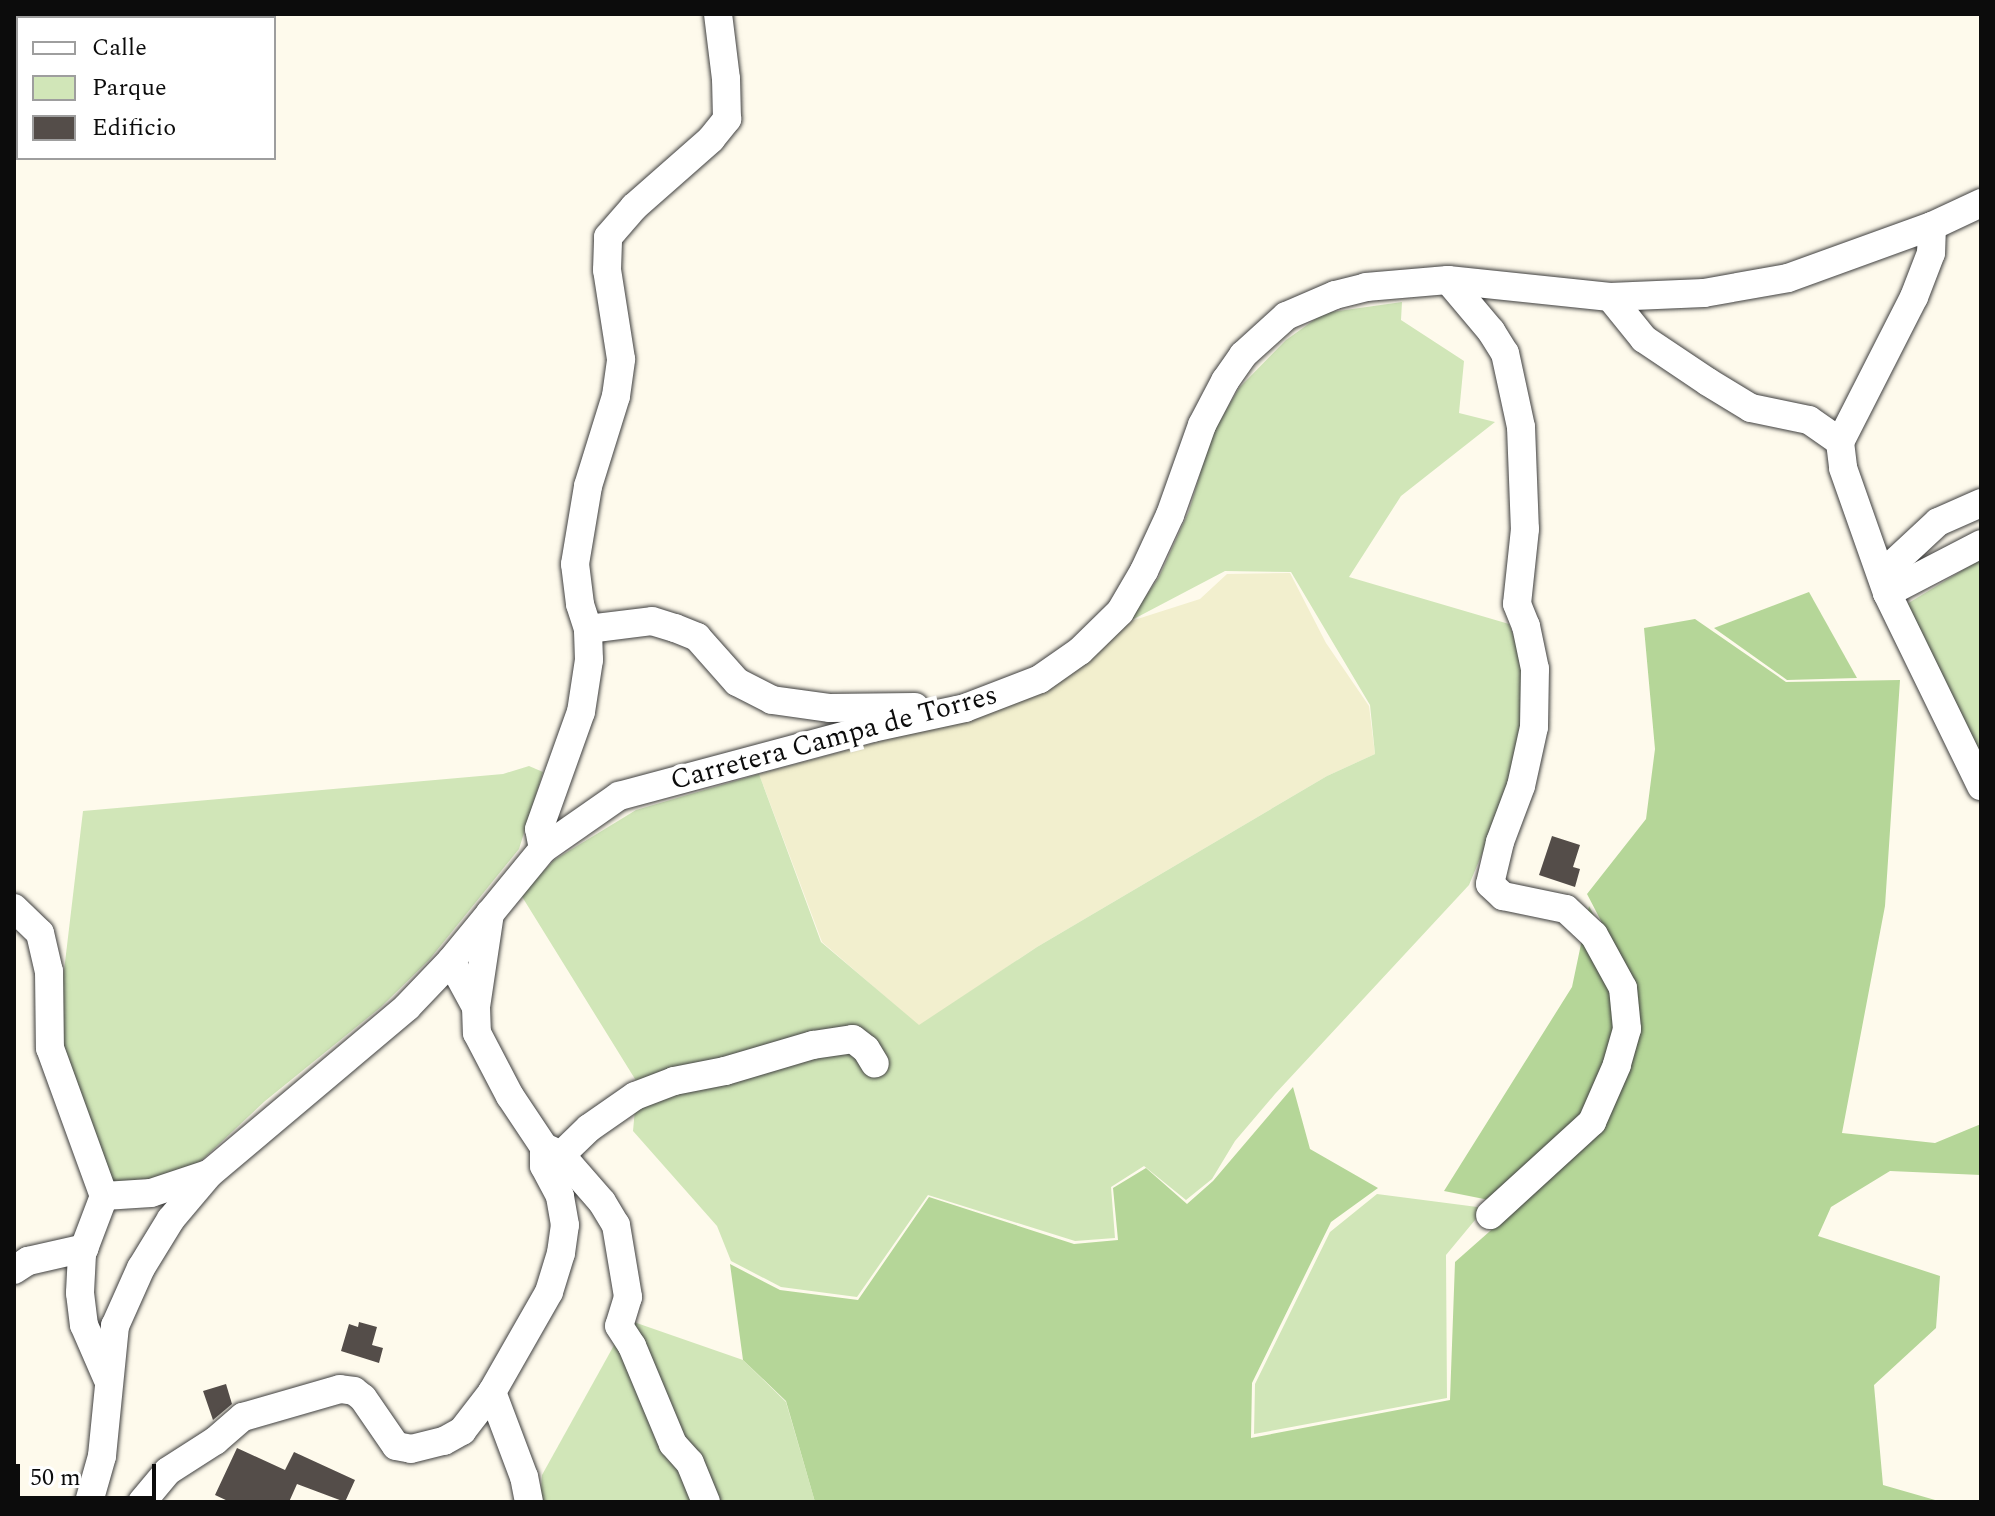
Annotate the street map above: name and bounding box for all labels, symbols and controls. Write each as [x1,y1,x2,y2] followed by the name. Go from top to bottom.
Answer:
[16,16,276,160] legend
[92,30,147,66] text: Calle
[92,70,167,106] text: Parque
[92,110,176,146] text: Edificio
[667,678,1001,798] street label: Carretera Campa de Torres
[20,1448,160,1498] scale bar
[30,1460,81,1496] text: 50 m

